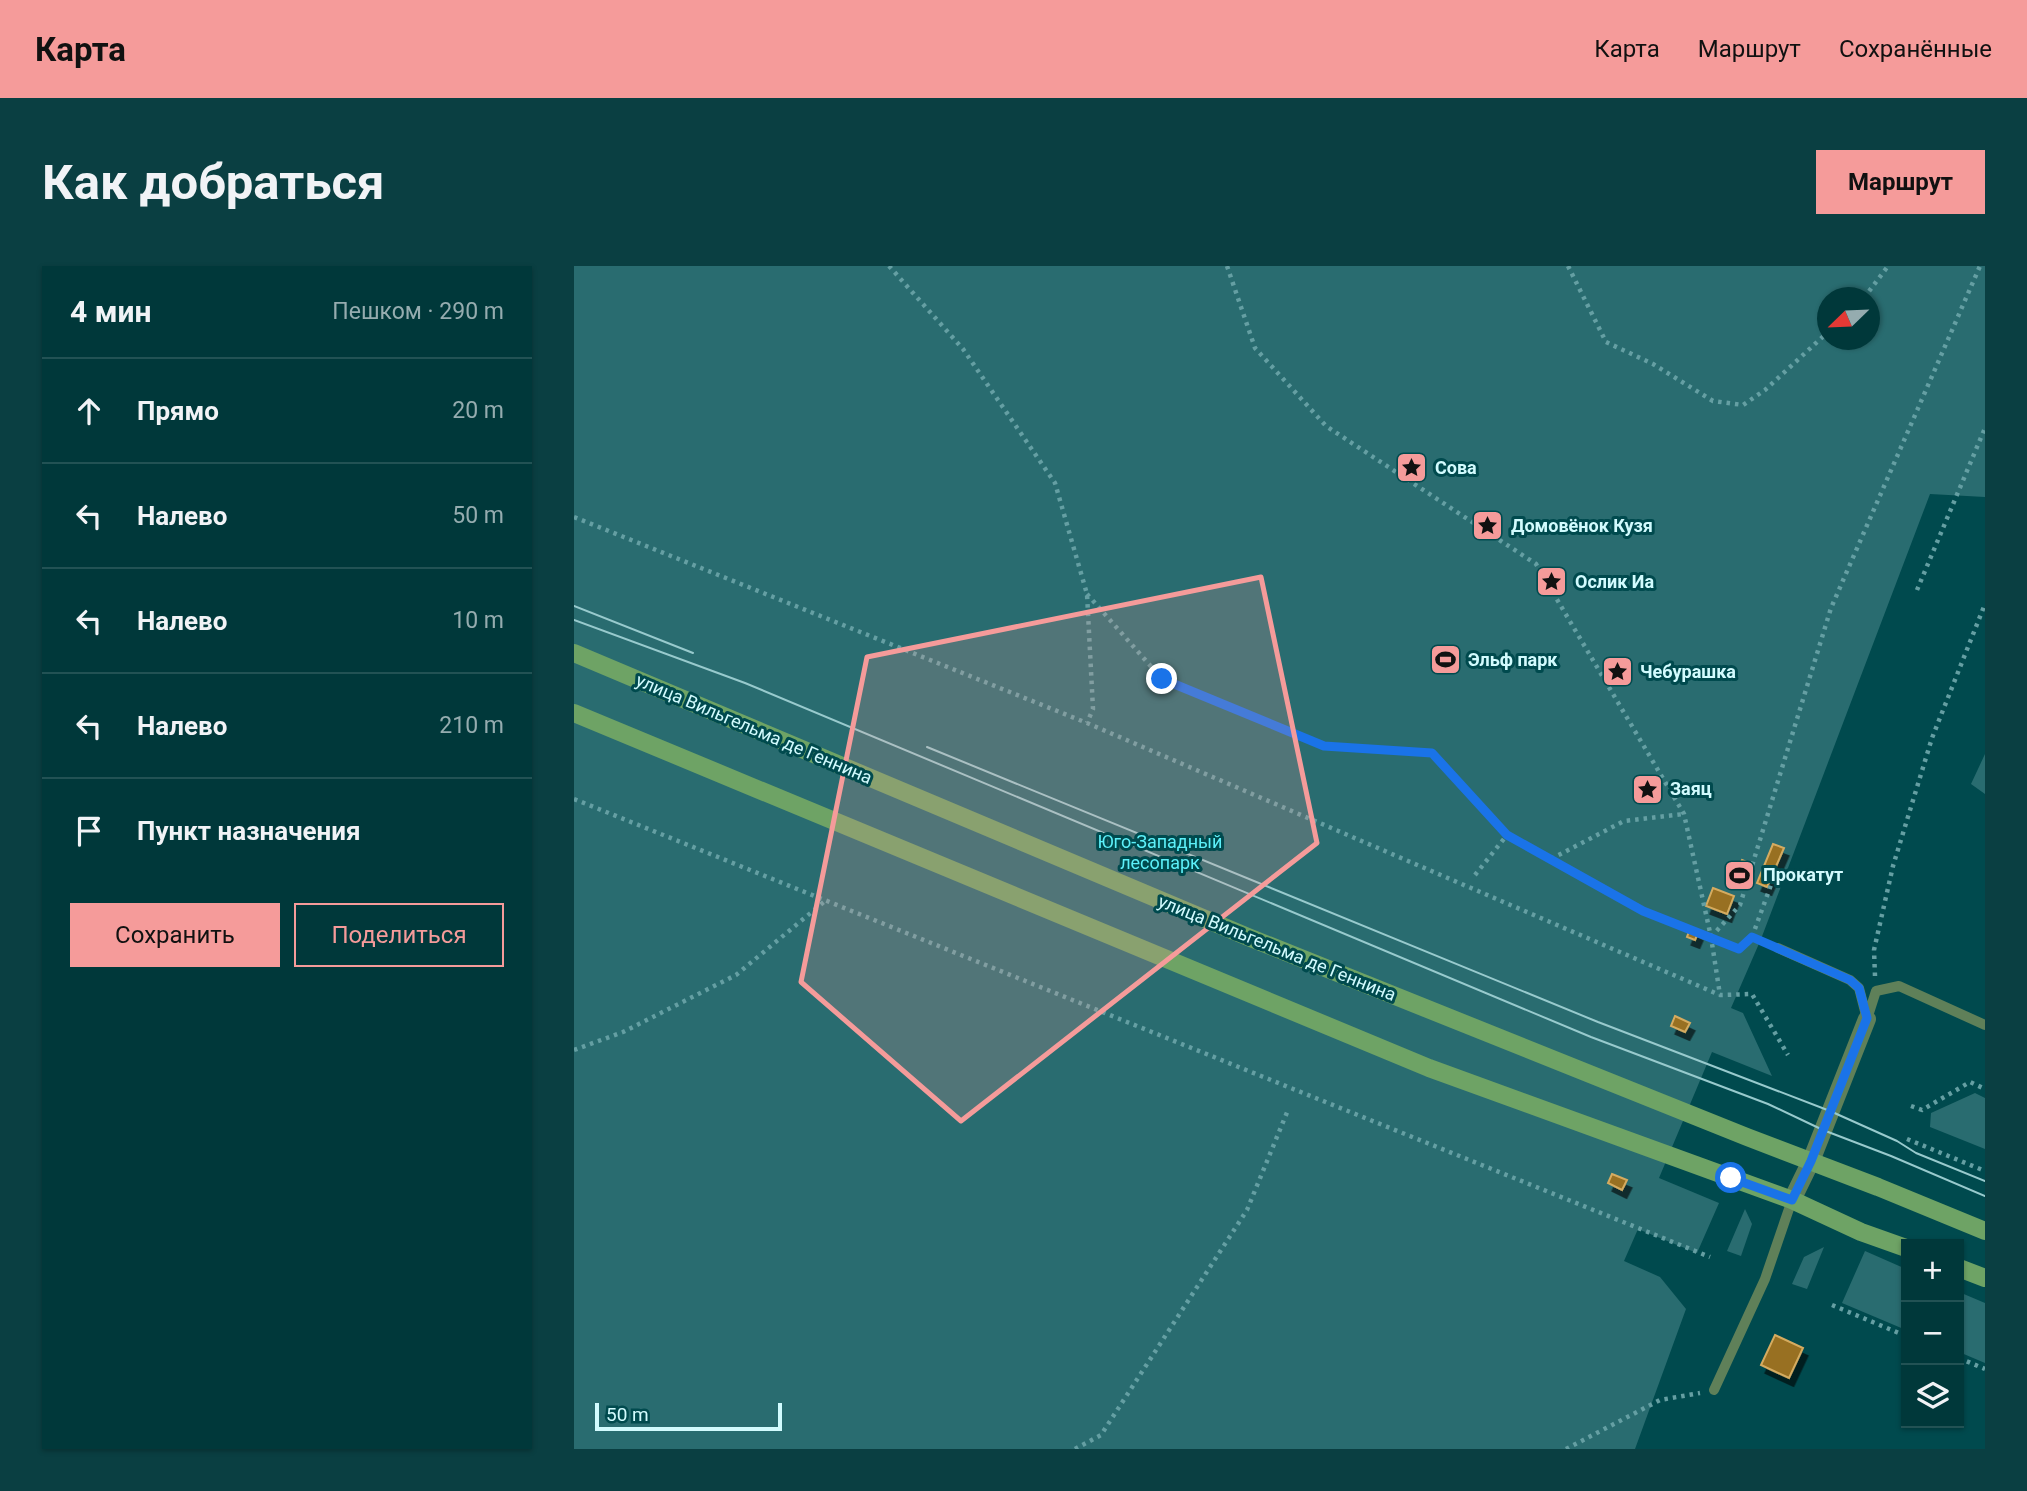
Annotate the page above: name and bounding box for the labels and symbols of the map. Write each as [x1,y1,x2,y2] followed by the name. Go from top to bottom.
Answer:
[1817,287,1880,350] north arrow
[1395,451,1429,485] place icon: Сова
[1435,457,1477,478] place label: Сова
[1471,509,1505,543] place icon: Домовёнок Кузя
[1511,515,1653,536] place label: Домовёнок Кузя
[1535,565,1569,599] place icon: Ослик Иа
[1575,571,1654,592] place label: Ослик Иа
[1428,643,1462,677] sports icon: Эльф парк
[1468,649,1558,670] place label: Эльф парк
[1600,655,1634,689] place icon: Чебурашка
[1640,661,1736,682] place label: Чебурашка
[1146,663,1177,694] route end
[633,669,875,788] street label: улица Вильгельма де Геннина
[1630,772,1664,806] place icon: Заяц
[1670,778,1712,799] place label: Заяц
[1098,831,1222,873] park label: Юго-Западный лесопарк
[1723,858,1757,892] sports icon: Прокатут
[1763,864,1843,885] place label: Прокатут
[1155,890,1399,1005] street label: улица Вильгельма де Геннина
[1715,1162,1746,1193] route start
[595,1400,782,1432] scale bar

